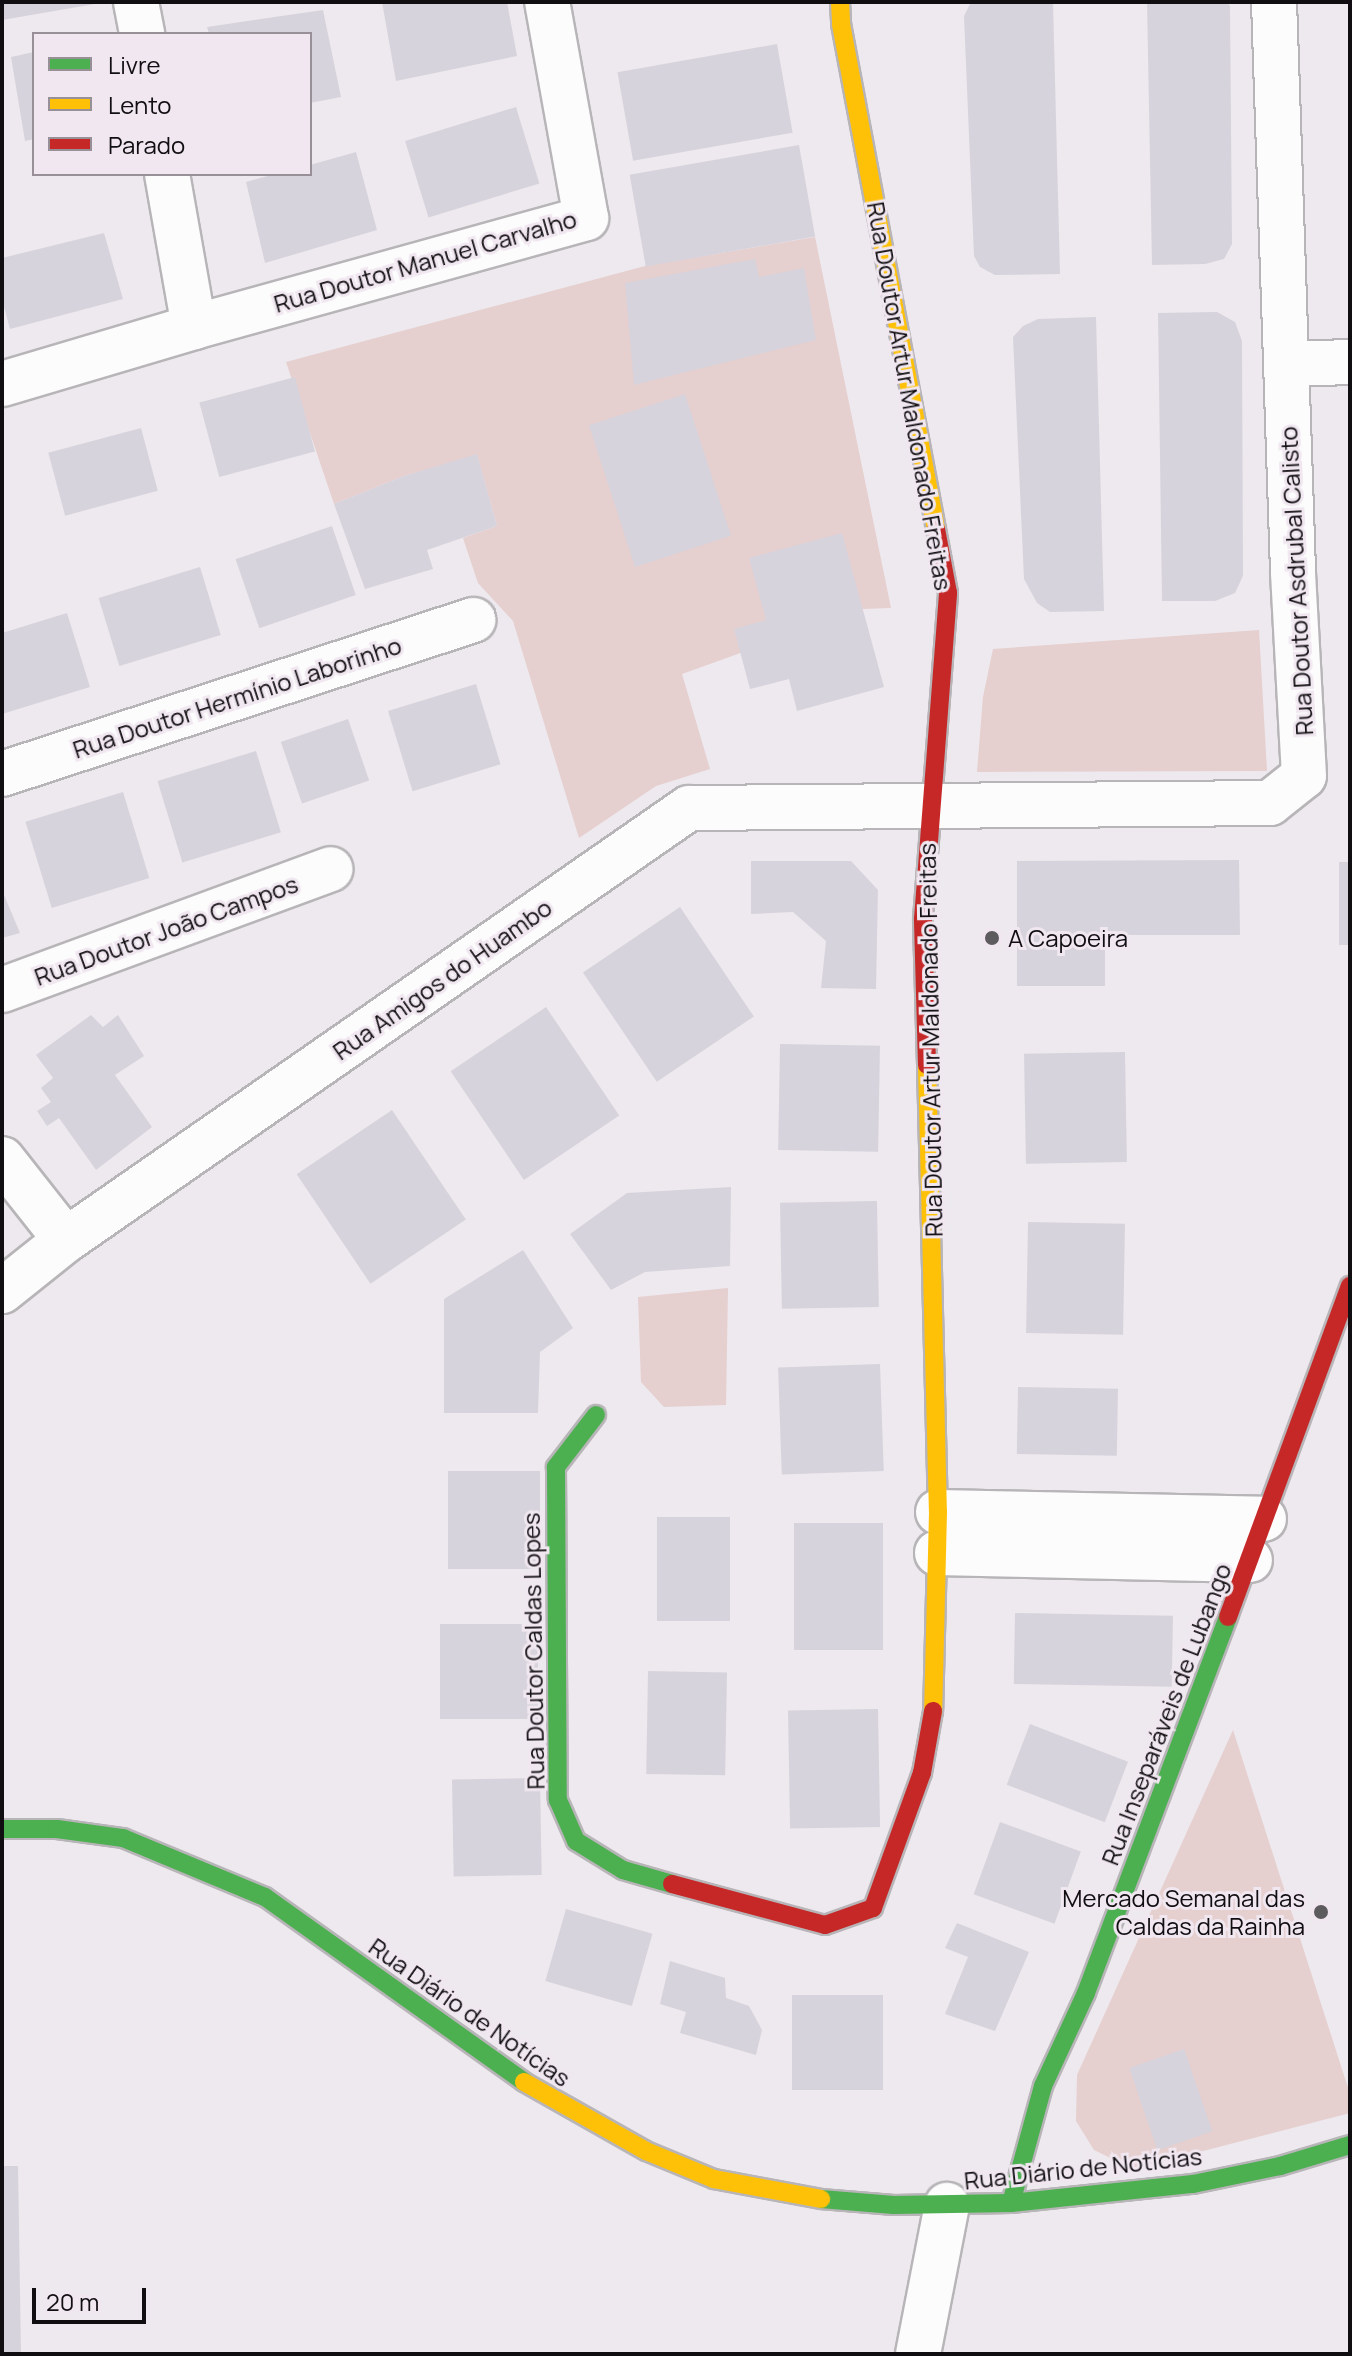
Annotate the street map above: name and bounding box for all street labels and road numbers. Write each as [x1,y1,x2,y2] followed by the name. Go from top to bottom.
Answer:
[862,199,958,593] street label: Rua Doutor Artur Maldonado Freitas
[270,204,580,318] street label: Rua Doutor Manuel Carvalho
[1274,426,1318,736] street label: Rua Doutor Asdrubal Calisto
[69,630,405,764] street label: Rua Doutor Hermínio Laborinho
[912,843,948,1237] street label: Rua Doutor Artur Maldonado Freitas
[30,869,302,991] street label: Rua Doutor João Campos
[327,893,557,1065] street label: Rua Amigos do Huambo
[516,1512,550,1790] street label: Rua Doutor Caldas Lopes
[1095,1559,1237,1869] street label: Rua Inseparáveis de Lubango
[364,1932,576,2092] street label: Rua Diário de Notícias
[963,2141,1203,2195] street label: Rua Diário de Notícias

